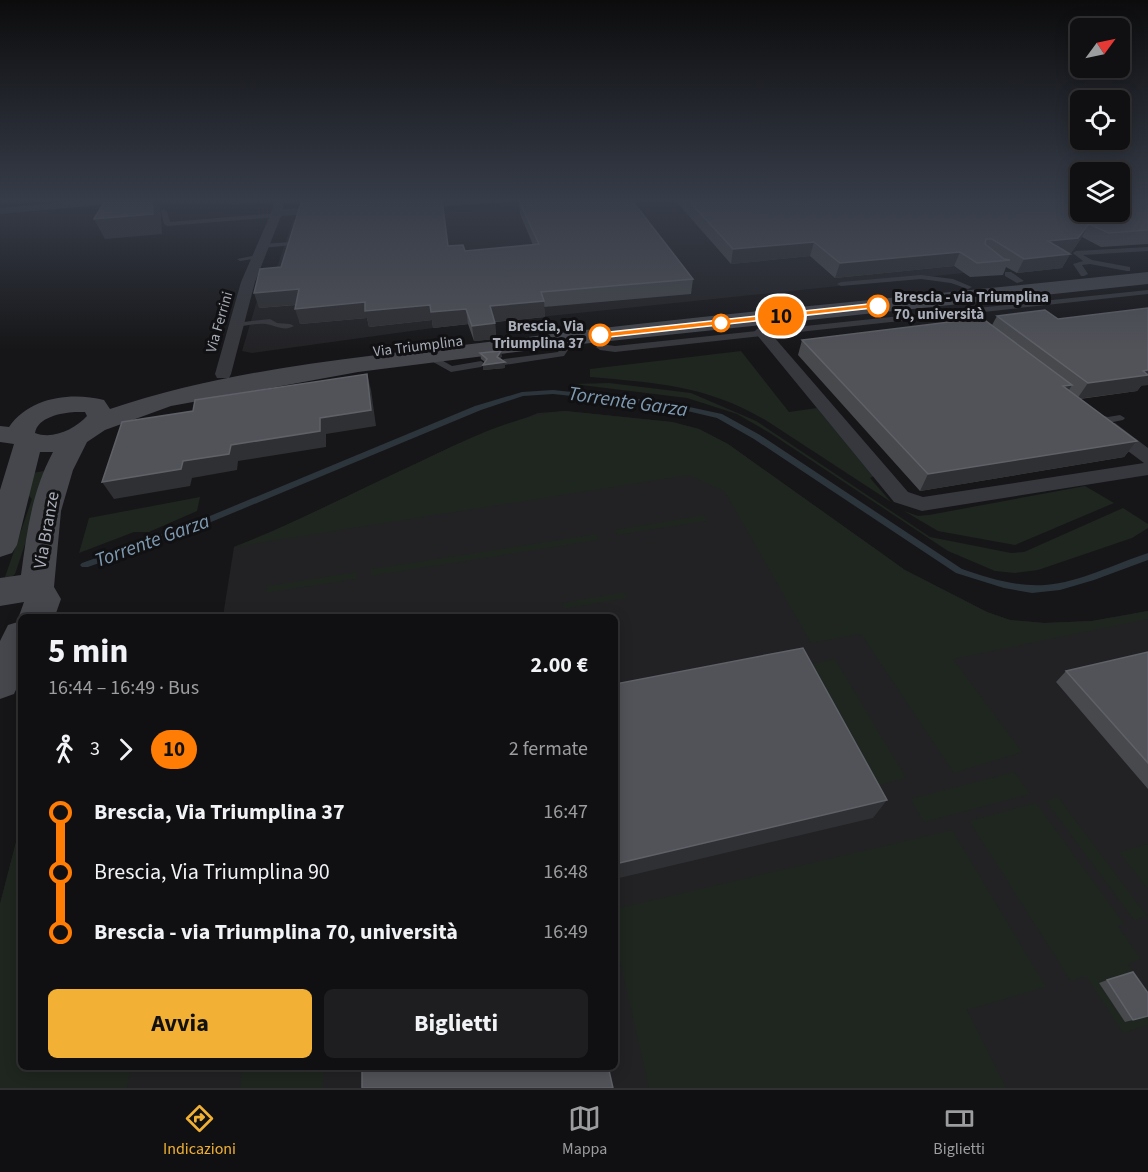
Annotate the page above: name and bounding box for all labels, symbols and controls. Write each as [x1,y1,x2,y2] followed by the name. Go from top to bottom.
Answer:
[1070,18,1130,78] north arrow
[1070,18,1130,222] map controls
[1070,90,1130,150] button: locate
[1070,162,1130,222] button: layers
[894,287,1049,325] place label: Brescia - via Triumplina 70, università
[201,289,238,355] street label: Via Ferrini
[867,295,889,317] marker: Brescia - via Triumplina 70, università
[754,296,808,336] line badge: 10
[770,301,792,331] text: 10
[712,314,730,332] unlabelled marker
[492,316,584,354] place label: Brescia, Via Triumplina 37
[589,324,611,346] marker: Brescia, Via Triumplina 37
[372,331,464,362] street label: Via Triumplina
[566,380,690,424] water label: Torrente Garza
[27,489,66,571] street label: Via Branze
[91,507,214,575] water label: Torrente Garza
[48,628,128,675] text: 5 min
[531,649,588,681] text: 2.00 €
[48,674,199,702] text: 16:44 – 16:49 · Bus
[48,733,81,766] icon: walk
[109,733,142,766] icon: forward
[163,734,185,764] text: 10
[90,735,100,763] text: 3
[509,735,588,763] text: 2 fermate
[94,796,345,828] text: Brescia, Via Triumplina 37
[543,798,588,826] text: 16:47
[94,856,330,888] text: Brescia, Via Triumplina 90
[543,858,588,886] text: 16:48
[94,916,458,948] text: Brescia - via Triumplina 70, università
[543,918,588,946] text: 16:49
[48,989,312,1058] button: Avvia
[324,989,588,1058] button: Biglietti
[163,1102,236,1160] tab: Indicazioni
[562,1102,607,1160] tab: Mappa
[933,1102,985,1160] tab: Biglietti

